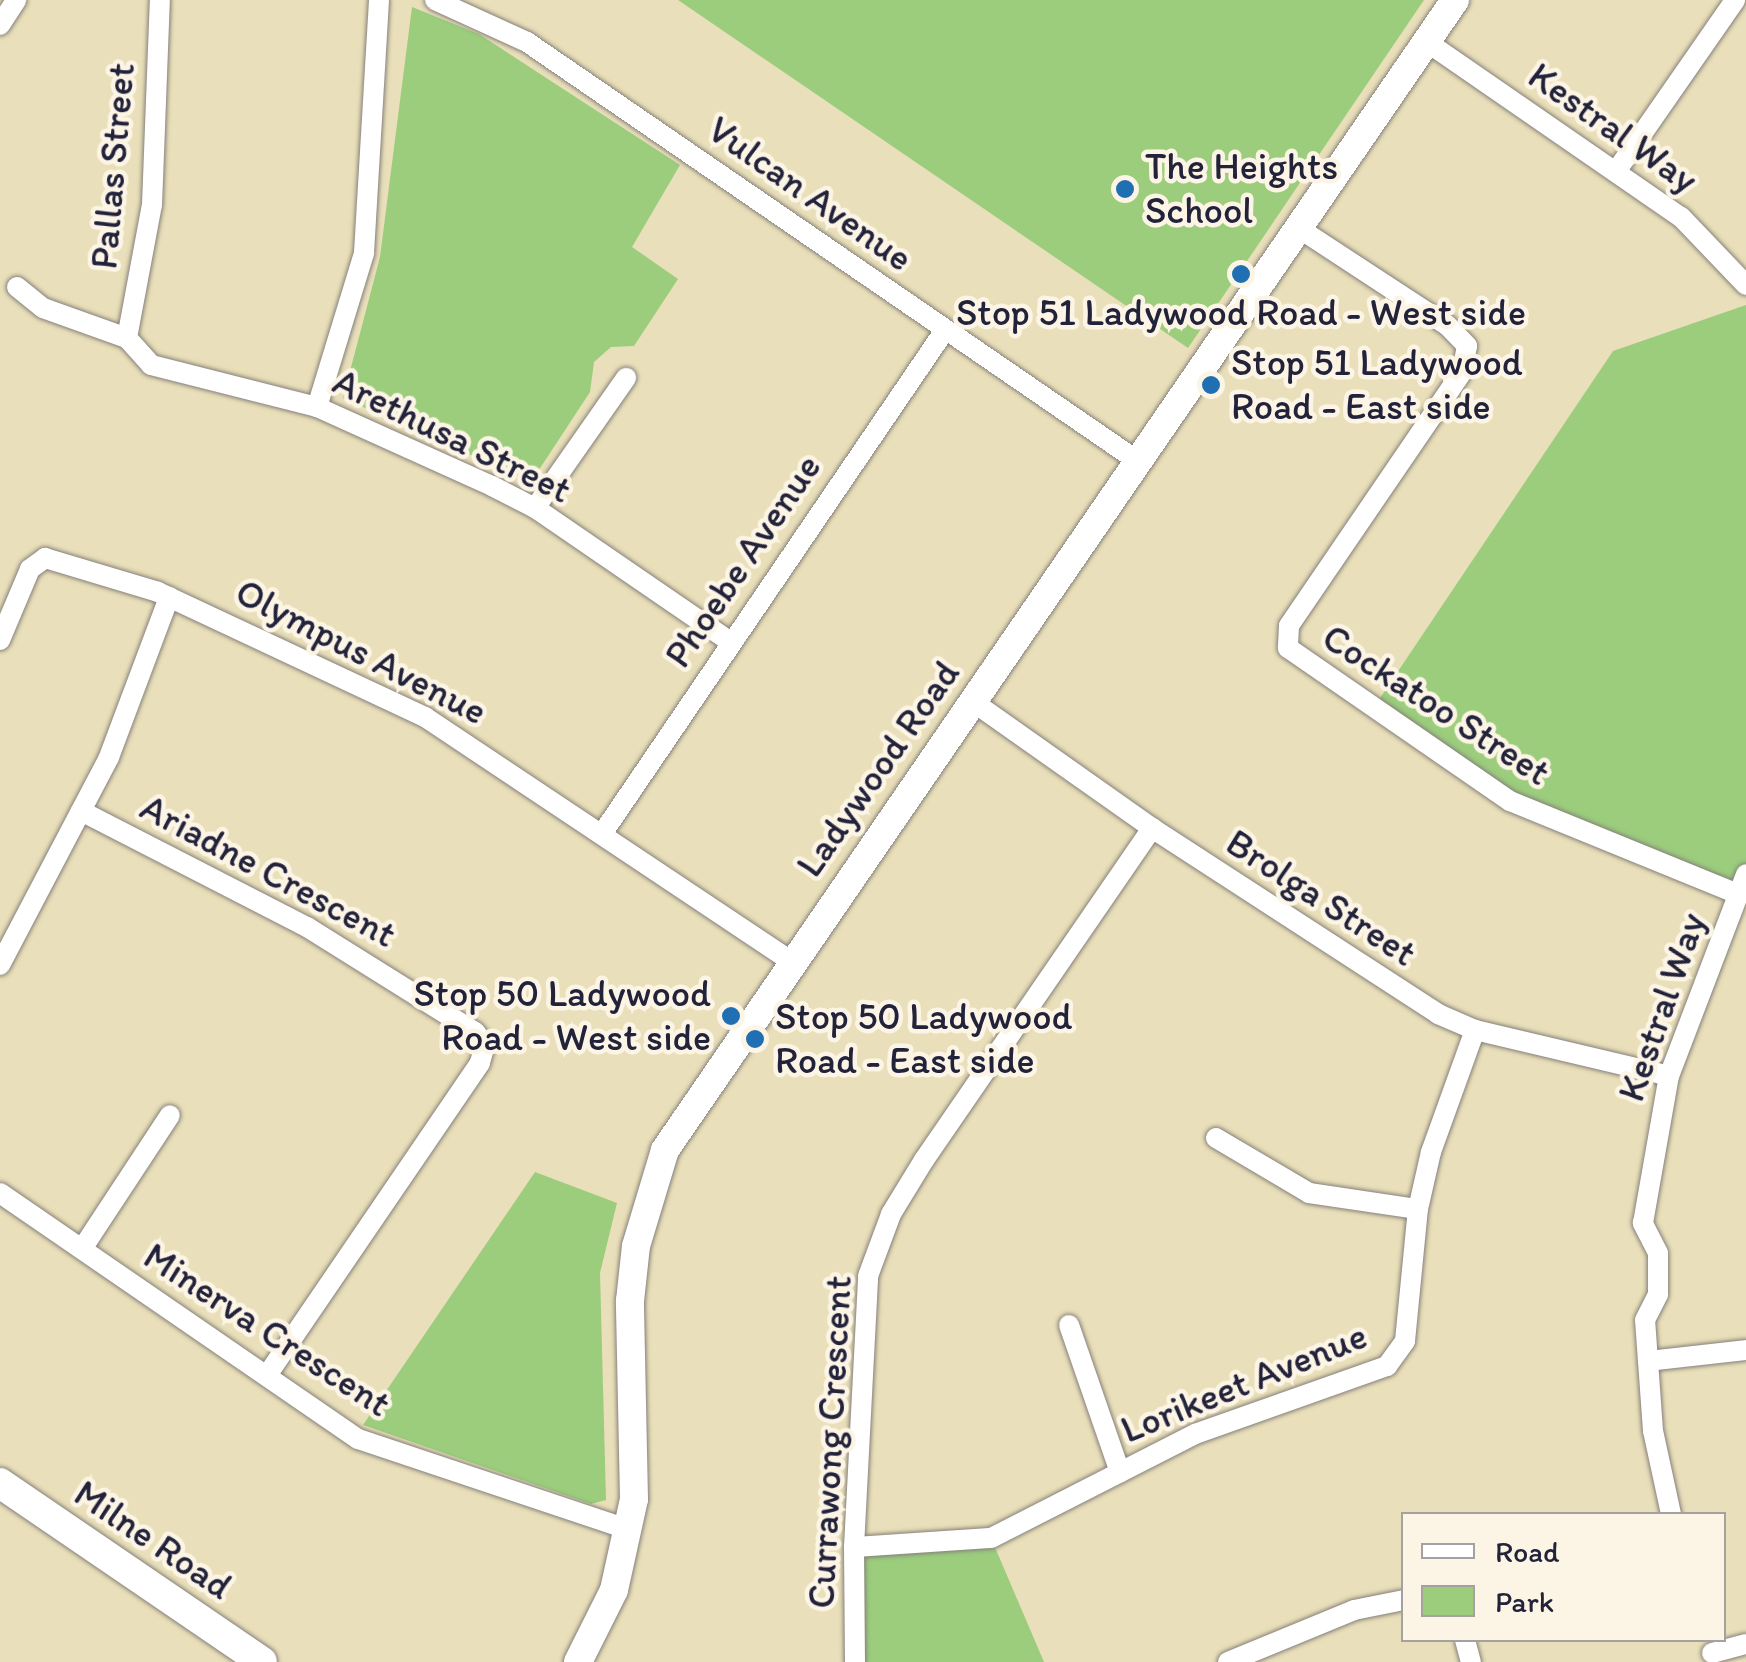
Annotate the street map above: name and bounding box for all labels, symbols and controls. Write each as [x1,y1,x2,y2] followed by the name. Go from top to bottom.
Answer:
[1520,53,1706,203] street label: Kestral Way
[81,61,145,271] street label: Pallas Street
[699,107,921,281] street label: Vulcan Avenue
[1145,144,1338,233] place label: The Heights School
[1114,178,1136,200] marker: The Heights School
[1230,263,1252,285] marker: Stop 51 Ladywood Road - West side
[957,290,1525,336] place label: Stop 51 Ladywood Road - West side
[1231,340,1523,429] place label: Stop 51 Ladywood Road - East side
[326,359,578,513] street label: Arethusa Street
[1200,374,1222,396] marker: Stop 51 Ladywood Road - East side
[656,447,830,675] street label: Phoebe Avenue
[229,570,493,734] street label: Olympus Avenue
[1314,615,1558,795] street label: Cockatoo Street
[787,652,969,886] street label: Ladywood Road
[133,785,403,957] street label: Ariadne Crescent
[1218,820,1424,976] street label: Brolga Street
[1609,907,1715,1107] street label: Kestral Way
[413,971,711,1060] place label: Stop 50 Ladywood Road - West side
[775,994,1073,1084] place label: Stop 50 Ladywood Road - East side
[720,1005,742,1027] marker: Stop 50 Ladywood Road - West side
[744,1028,766,1050] marker: Stop 50 Ladywood Road - East side
[135,1233,399,1427] street label: Minerva Crescent
[799,1274,861,1610] street label: Currawong Crescent
[1114,1313,1374,1453] street label: Lorikeet Avenue
[66,1471,240,1609] street label: Milne Road
[1401,1512,1726,1642] legend
[1495,1533,1560,1570] text: Road
[1495,1583,1554,1620] text: Park

